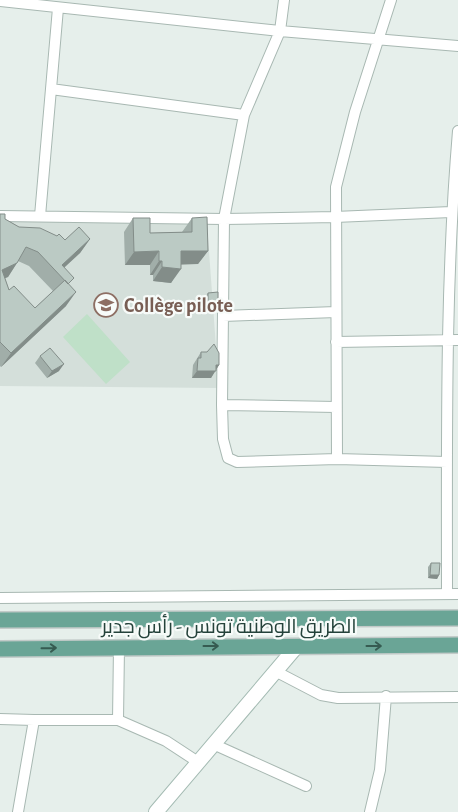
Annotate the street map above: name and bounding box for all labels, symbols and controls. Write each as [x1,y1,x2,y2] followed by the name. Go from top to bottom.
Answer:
[93,292,119,318] school or university icon: Collège pilote
[124,296,233,316] place label: Collège pilote
[100,614,357,639] street label: الطريق الوطنية تونس - رأس جدير
[202,641,219,651] one-way arrow
[365,641,381,651] one-way arrow
[40,643,56,653] one-way arrow

